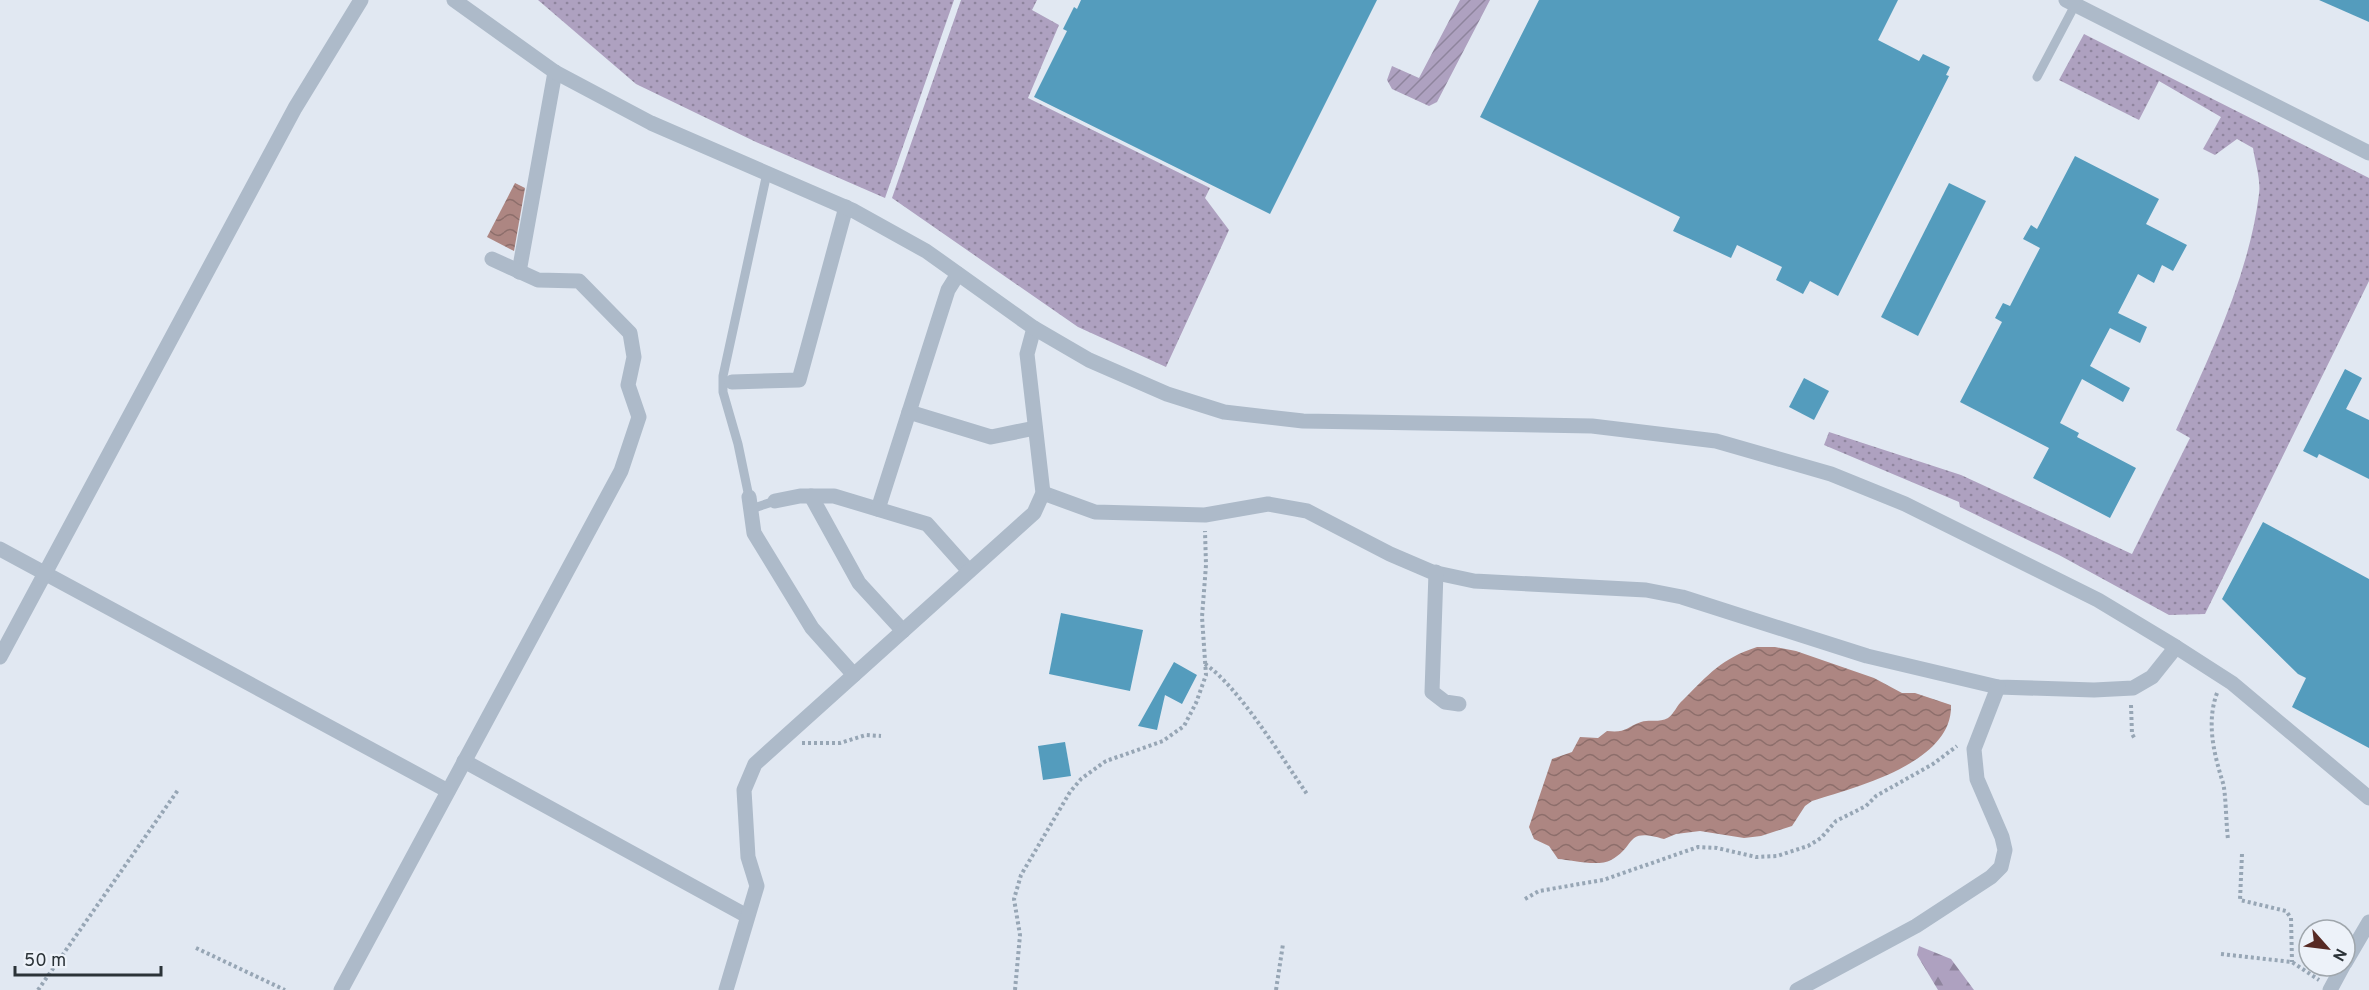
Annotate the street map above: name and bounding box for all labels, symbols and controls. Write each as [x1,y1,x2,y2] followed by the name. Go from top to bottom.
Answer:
[2297,918,2357,978] north arrow
[15,939,160,977] scale bar
[2327,944,2350,964] text: N
[24,950,66,973] text: 50 m

